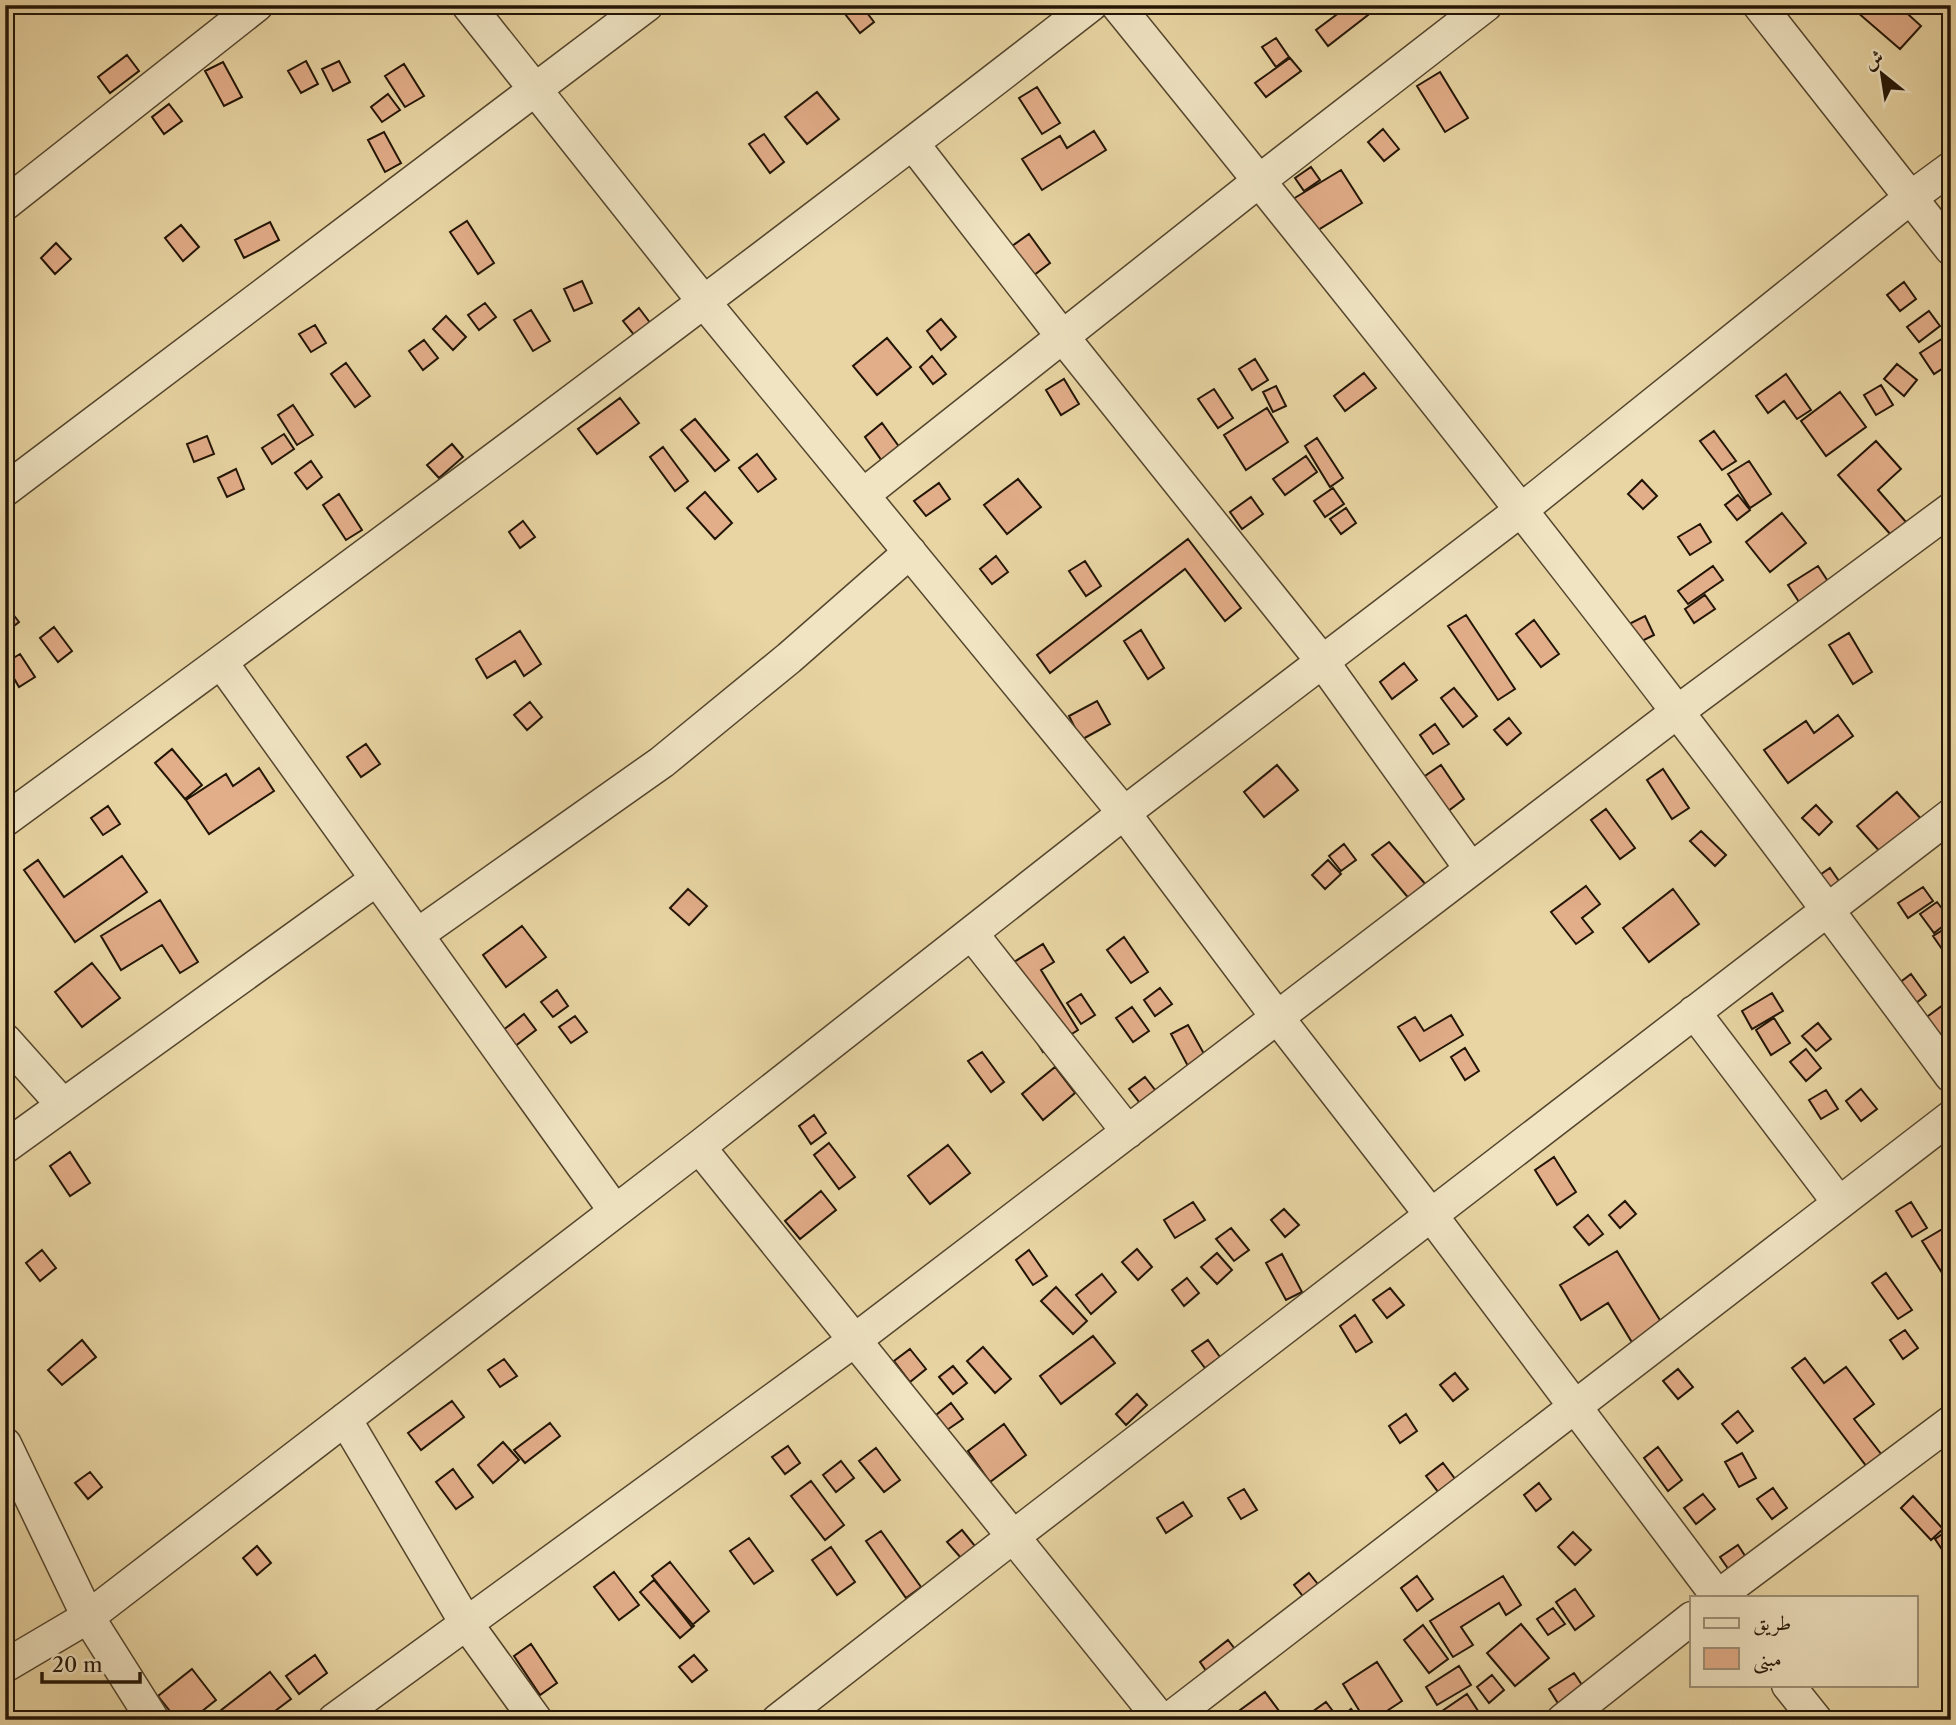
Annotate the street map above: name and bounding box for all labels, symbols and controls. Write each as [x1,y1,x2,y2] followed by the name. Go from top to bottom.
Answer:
[1848,38,1918,108] north arrow
[1860,45,1888,74] text: ش
[1690,1596,1918,1686] legend
[1753,1610,1791,1636] text: طريق
[42,1641,140,1685] scale bar
[1753,1646,1782,1674] text: مبنى
[52,1652,103,1677] text: 20 m

